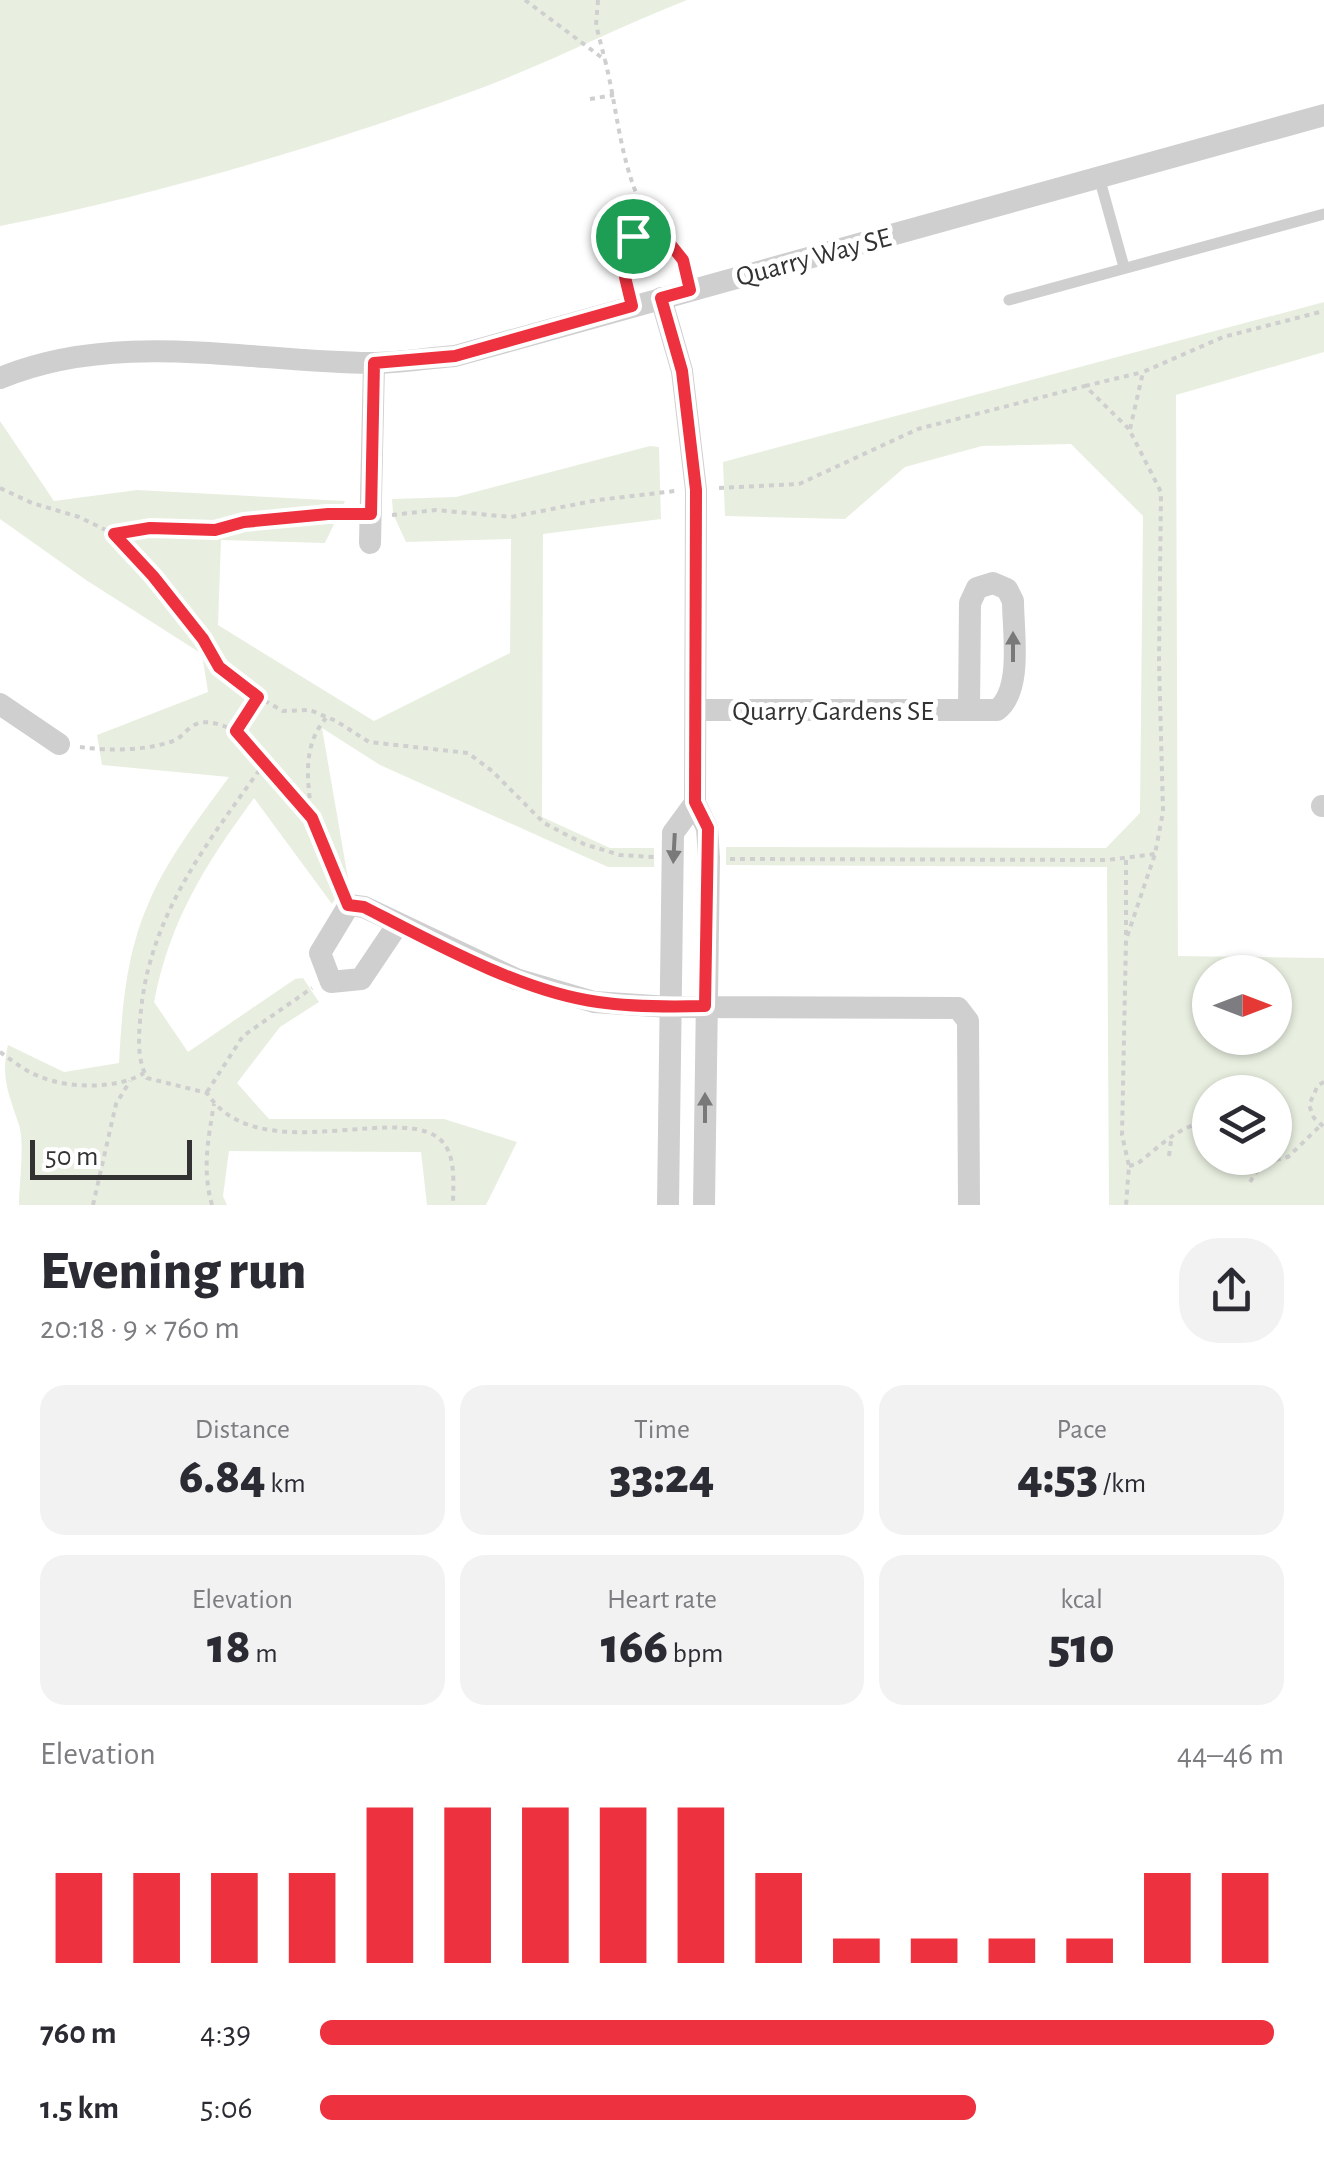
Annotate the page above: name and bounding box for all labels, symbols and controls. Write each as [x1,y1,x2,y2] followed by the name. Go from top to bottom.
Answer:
[591,194,676,279] pin
[606,209,661,264] icon: arrive
[733,224,894,292] street label: Quarry Way SE
[1005,630,1021,662] one-way arrow
[732,698,934,726] street label: Quarry Gardens SE
[666,833,682,864] one-way arrow
[1192,955,1292,1055] north arrow
[1192,955,1292,1175] map controls
[1192,1075,1292,1175] button: layers
[697,1091,713,1123] one-way arrow
[30,1135,192,1180] scale bar
[45,1143,99,1171] text: 50 m
[1179,1238,1284,1343] button: share
[40,1244,306,1299] text: Evening run
[40,1312,240,1344] text: 20:18 · 9 × 760 m
[195,1416,290,1444] text: Distance
[634,1416,690,1444] text: Time
[1056,1416,1107,1444] text: Pace
[179,1452,266,1502] text: 6.84
[609,1452,715,1502] text: 33:24
[1017,1452,1098,1502] text: 4:53
[266,1470,306,1498] text: km
[1098,1470,1146,1498] text: /km
[192,1586,293,1614] text: Elevation
[607,1586,717,1614] text: Heart rate
[1060,1586,1103,1614] text: kcal
[207,1622,251,1672] text: 18
[601,1622,668,1672] text: 166
[1049,1622,1115,1672] text: 510
[251,1640,278,1668] text: m
[668,1640,723,1668] text: bpm
[40,1738,156,1770] text: Elevation
[1177,1738,1284,1770] text: 44–46 m
[40,2017,117,2049] text: 760 m
[200,2017,251,2049] text: 4:39
[40,2092,119,2124] text: 1.5 km
[200,2092,253,2124] text: 5:06

